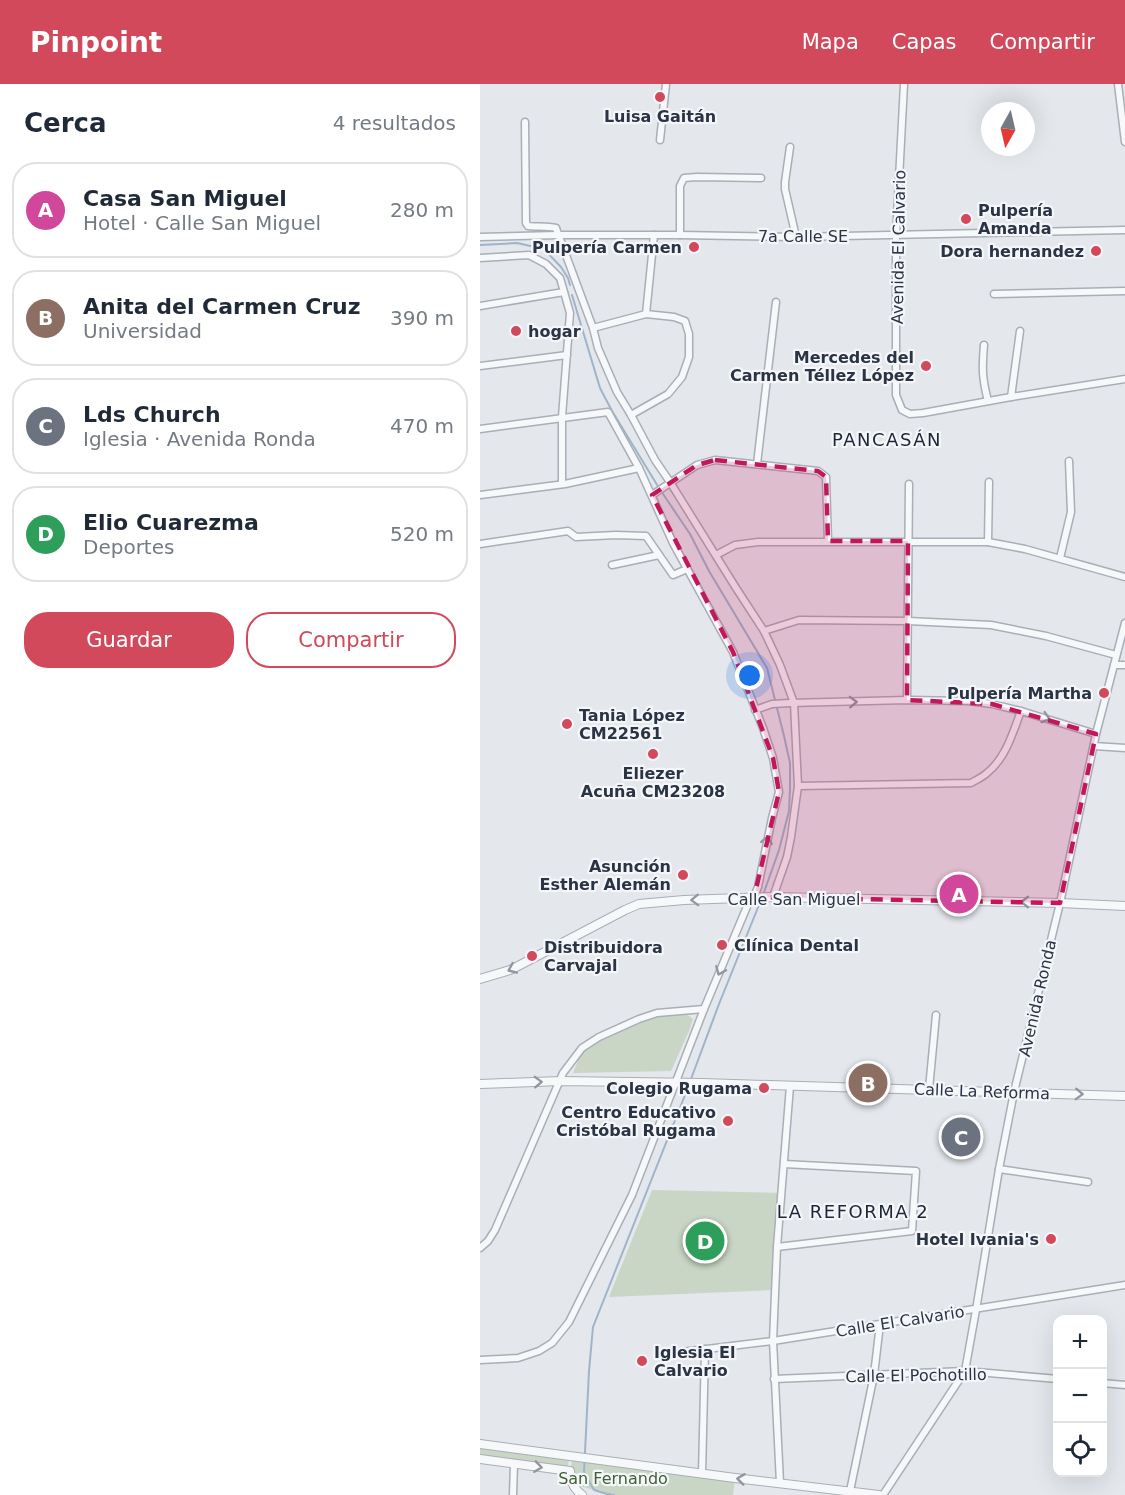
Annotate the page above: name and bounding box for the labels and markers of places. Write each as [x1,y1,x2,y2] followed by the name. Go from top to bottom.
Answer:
[653,90,667,104] marker: Luisa Gaitán
[604,107,716,126] place label: Luisa Gaitán
[978,201,1053,238] place label: Pulpería Amanda
[959,212,973,226] marker: Pulpería Amanda
[532,238,682,257] place label: Pulpería Carmen
[687,240,701,254] marker: Pulpería Carmen
[940,242,1084,261] place label: Dora hernandez
[1089,244,1103,258] marker: Dora hernandez
[528,322,581,341] place label: hogar
[509,324,523,338] marker: hogar
[730,348,914,385] place label: Mercedes del Carmen Téllez López
[919,359,933,373] marker: Mercedes del Carmen Téllez López
[947,684,1092,703] place label: Pulpería Martha
[1097,686,1111,700] marker: Pulpería Martha
[579,706,685,743] place label: Tania López CM22561
[560,717,574,731] marker: Tania López CM22561
[646,747,660,761] marker: Eliezer Acuña CM23208
[581,764,725,801] place label: Eliezer Acuña CM23208
[540,857,671,894] place label: Asunción Esther Alemán
[676,868,690,882] marker: Asunción Esther Alemán
[940,872,978,916] pin: A
[734,936,859,955] place label: Clínica Dental
[544,938,663,975] place label: Distribuidora Carvajal
[715,938,729,952] marker: Clínica Dental
[525,949,539,963] marker: Distribuidora Carvajal
[848,1060,888,1106] pin: B
[606,1079,752,1098] place label: Colegio Rugama
[757,1081,771,1095] marker: Colegio Rugama
[556,1103,716,1140] place label: Centro Educativo Cristóbal Rugama
[721,1114,735,1128] marker: Centro Educativo Cristóbal Rugama
[942,1114,980,1160] pin: C
[686,1218,724,1264] pin: D
[916,1230,1039,1249] place label: Hotel Ivania's
[1044,1232,1058,1246] marker: Hotel Ivania's
[654,1343,736,1380] place label: Iglesia El Calvario
[635,1354,649,1368] marker: Iglesia El Calvario

